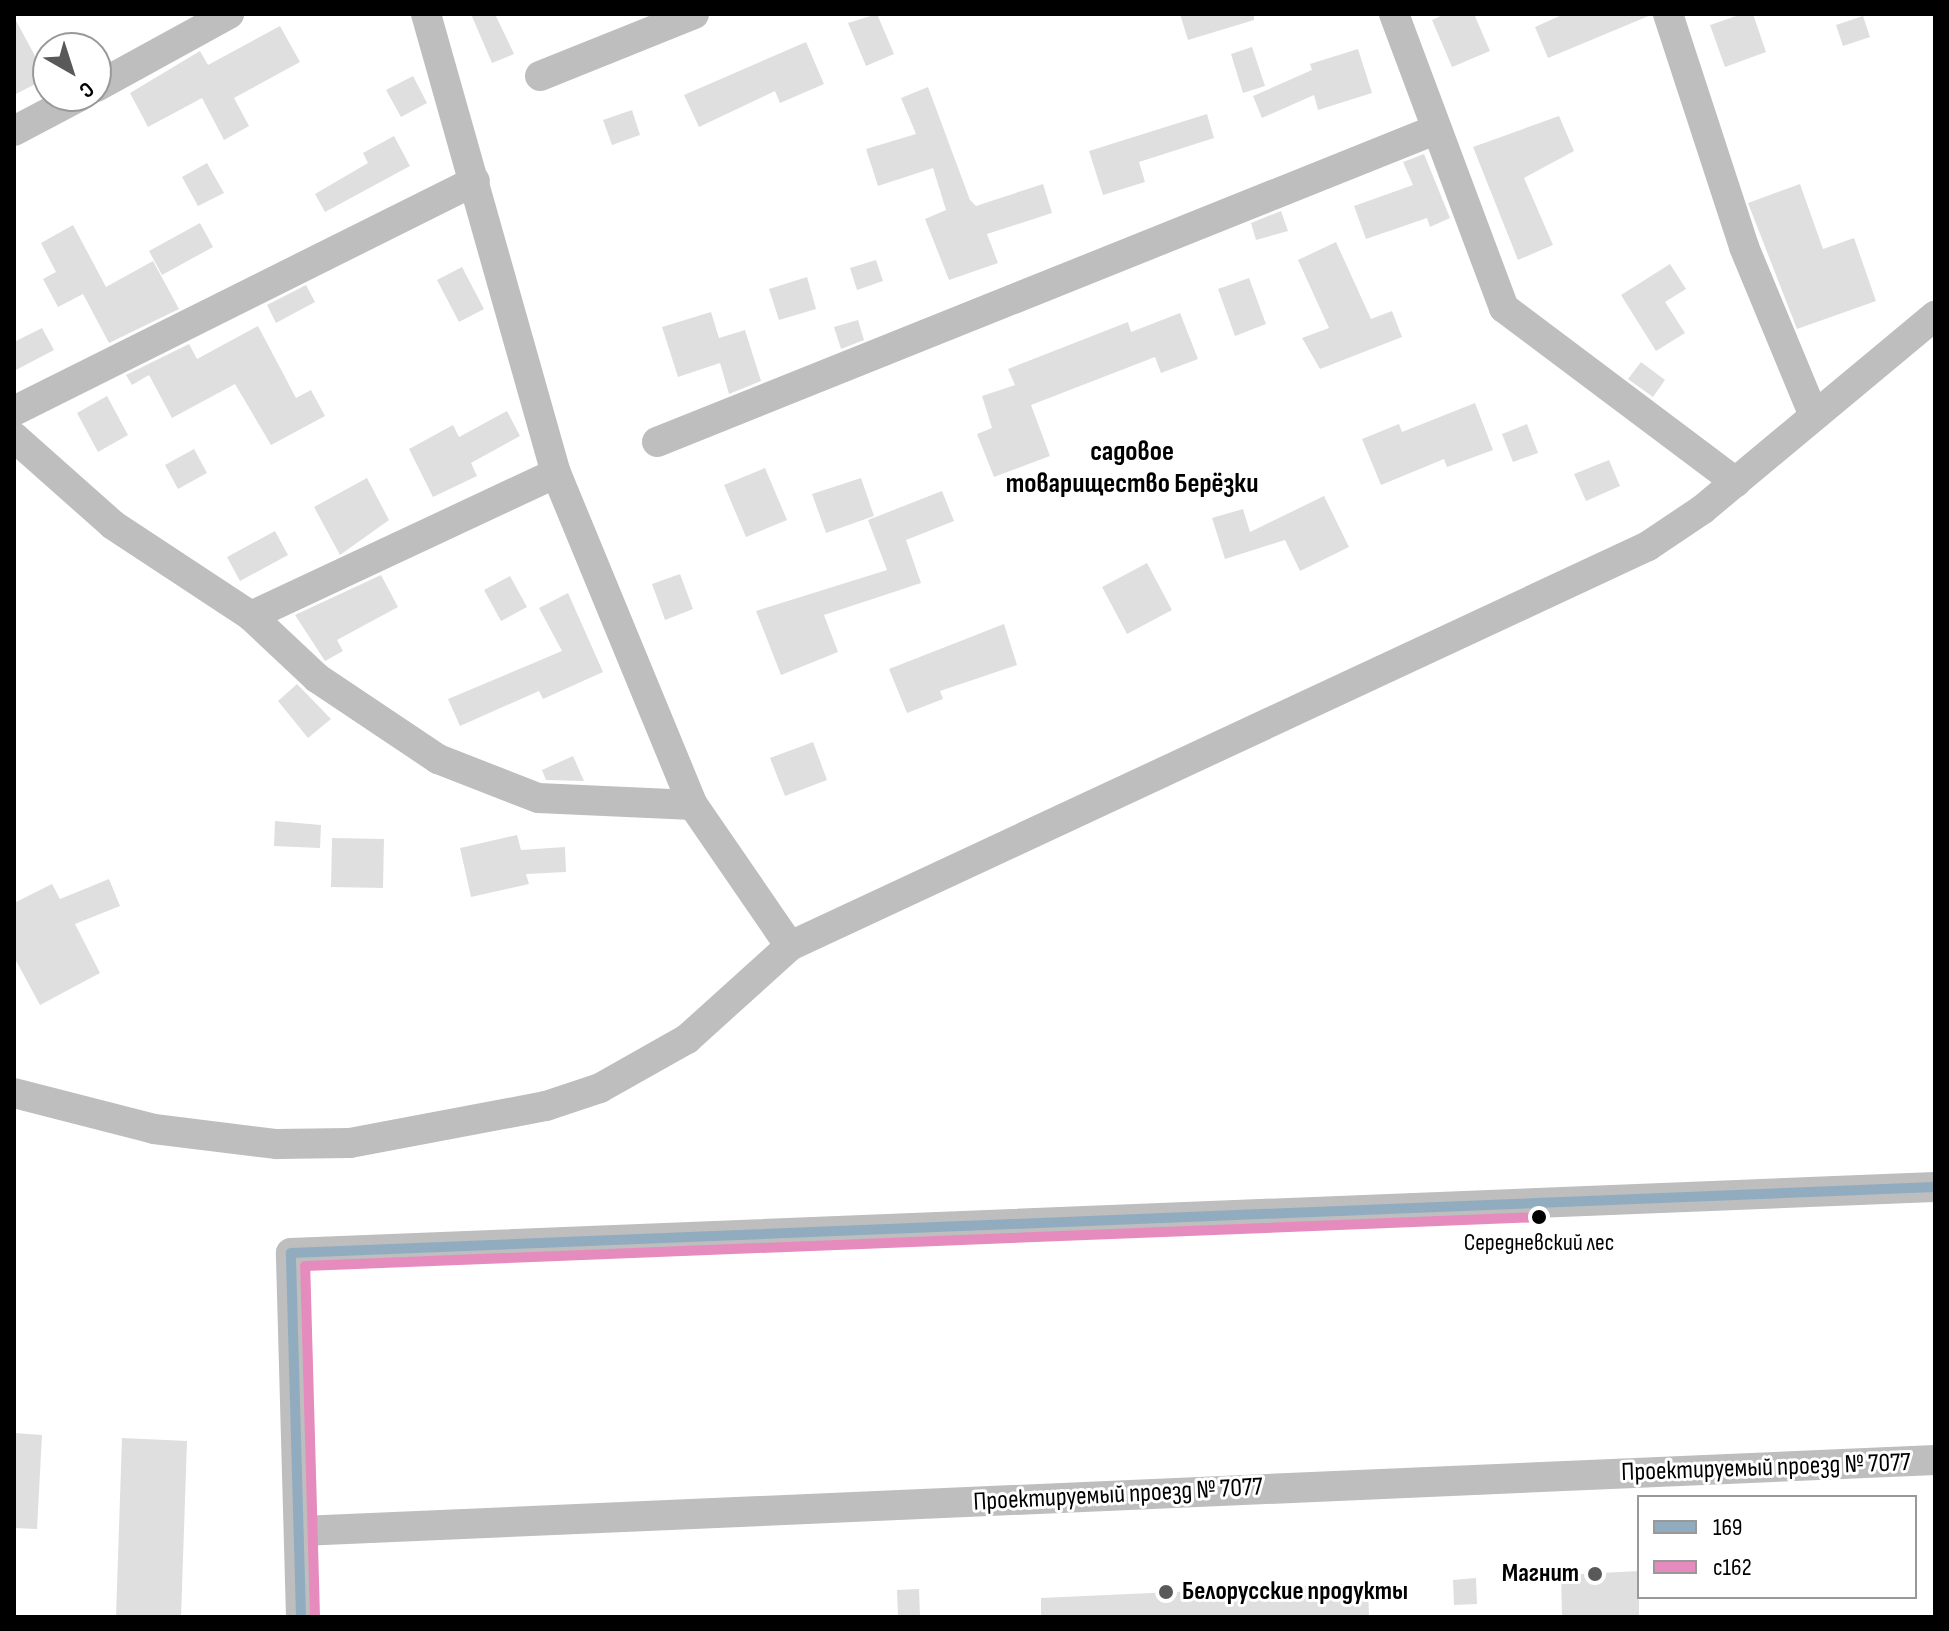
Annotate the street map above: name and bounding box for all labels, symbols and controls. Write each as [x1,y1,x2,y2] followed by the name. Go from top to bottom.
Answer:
[32,32,112,112] north arrow
[73,75,99,104] text: С
[1006,435,1258,501] district label: садовое товарищество Берёзки
[1531,1209,1547,1225] marker: Середневский лес
[1464,1229,1614,1257] place label: Середневский лес
[1621,1447,1911,1489] street label: Проектируемый проезд № 7077
[973,1472,1263,1518] street label: Проектируемый проезд № 7077
[1637,1495,1917,1599] legend
[1713,1513,1742,1542] text: 169
[1713,1553,1752,1582] text: с162
[1502,1558,1579,1590] place label: Магнит
[1586,1565,1604,1583] marker: Магнит
[1182,1576,1408,1608] place label: Белорусские продукты
[1157,1583,1175,1601] marker: Белорусские продукты

